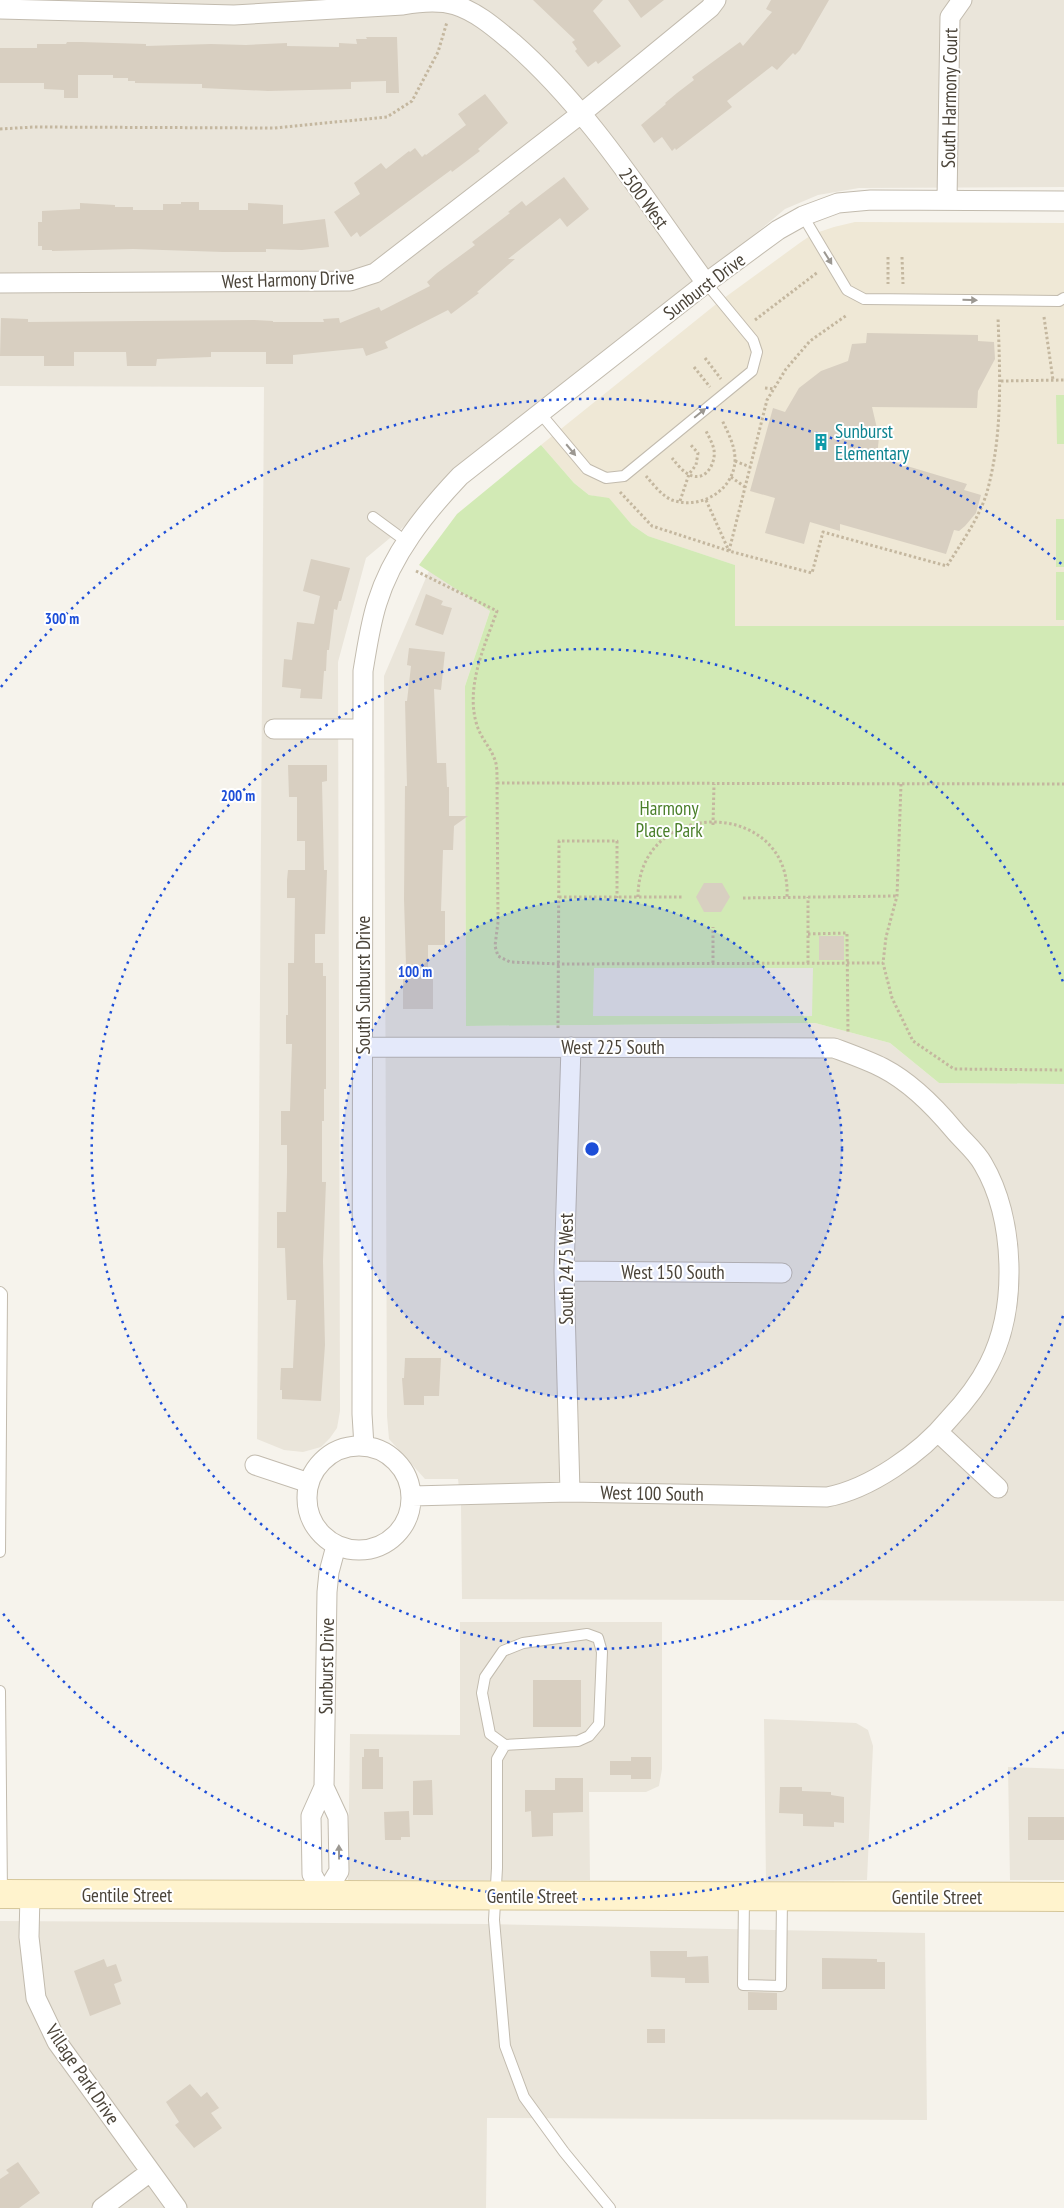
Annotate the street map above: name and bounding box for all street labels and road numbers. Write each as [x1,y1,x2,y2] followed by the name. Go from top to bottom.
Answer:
[936,27,962,168] street label: South Harmony Court
[614,163,675,234] street label: 2500 West
[658,247,750,325] street label: Sunburst Drive
[221,265,355,293] street label: West Harmony Drive
[351,915,375,1054] street label: South Sunburst Drive
[561,1035,665,1059] street label: West 225 South
[554,1212,578,1325] street label: South 2475 West
[621,1260,725,1284] street label: West 150 South
[600,1480,704,1506] street label: West 100 South
[313,1617,339,1715] street label: Sunburst Drive
[82,1883,173,1907] street label: Gentile Street
[487,1884,578,1908] street label: Gentile Street
[892,1885,983,1909] street label: Gentile Street
[40,2018,125,2129] street label: Village Park Drive

